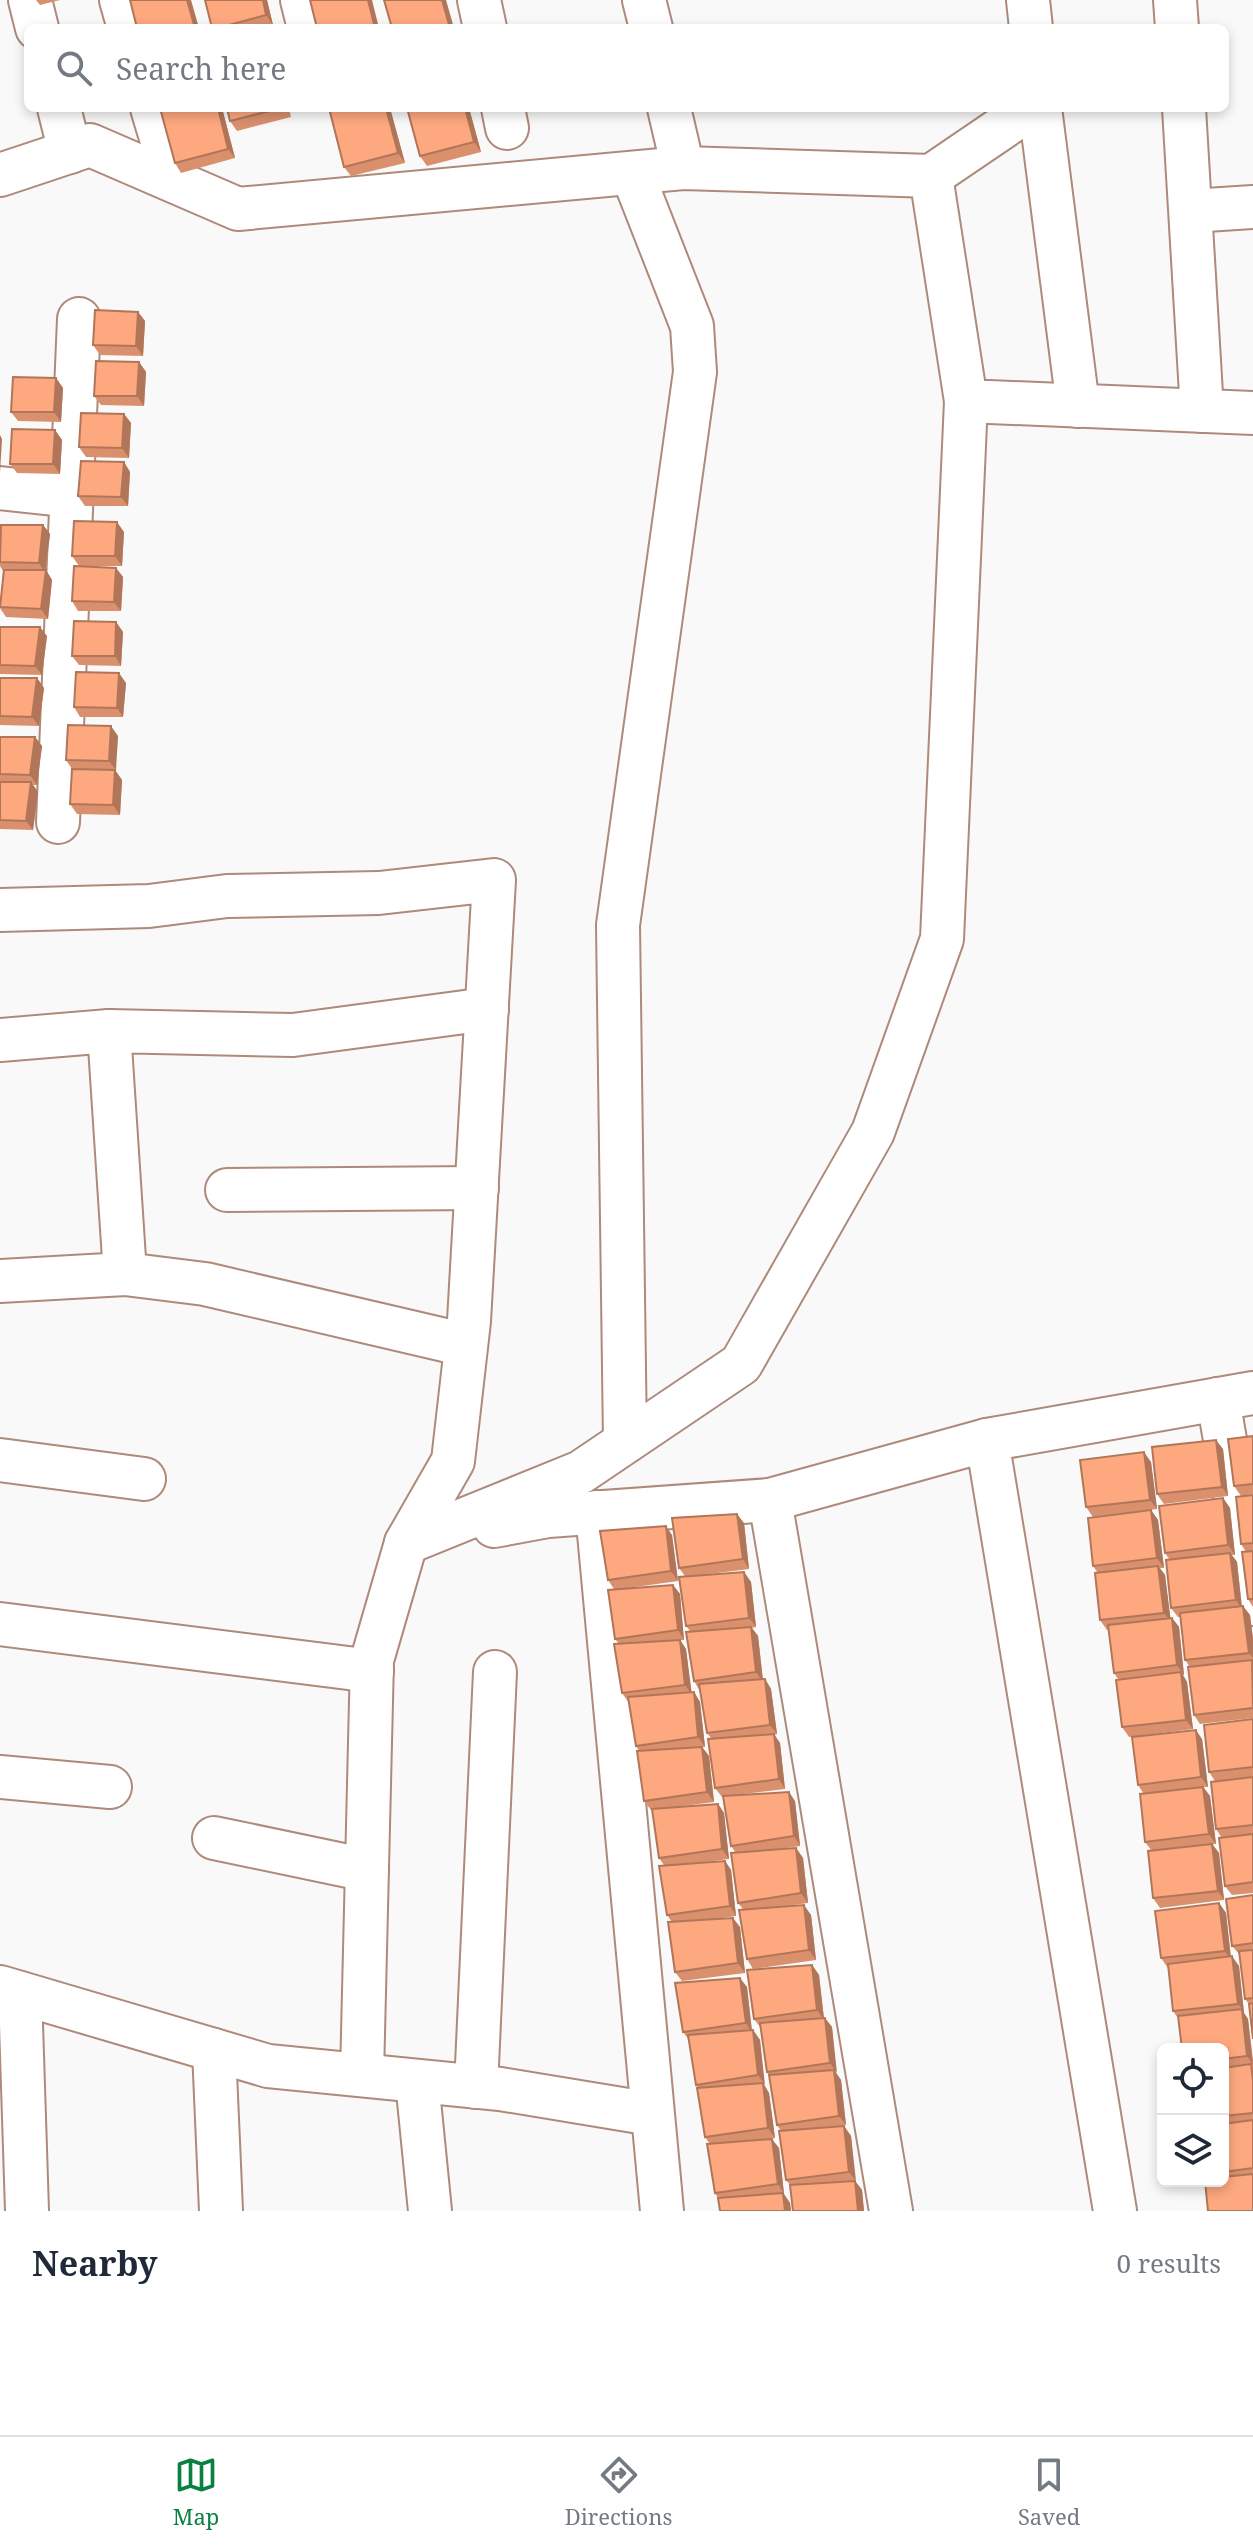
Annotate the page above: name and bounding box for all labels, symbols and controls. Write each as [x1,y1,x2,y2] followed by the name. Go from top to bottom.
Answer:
[24,24,1229,112] search box
[52,46,96,90] icon: search
[116,48,286,89] text: Search here
[1157,2043,1229,2187] map controls
[1157,2043,1229,2115] button: locate
[1157,2115,1229,2187] button: layers
[32,2240,158,2286] text: Nearby
[1116,2245,1221,2281] text: 0 results
[173,2453,219,2531] tab: Map
[565,2453,672,2531] tab: Directions
[1018,2453,1080,2531] tab: Saved

